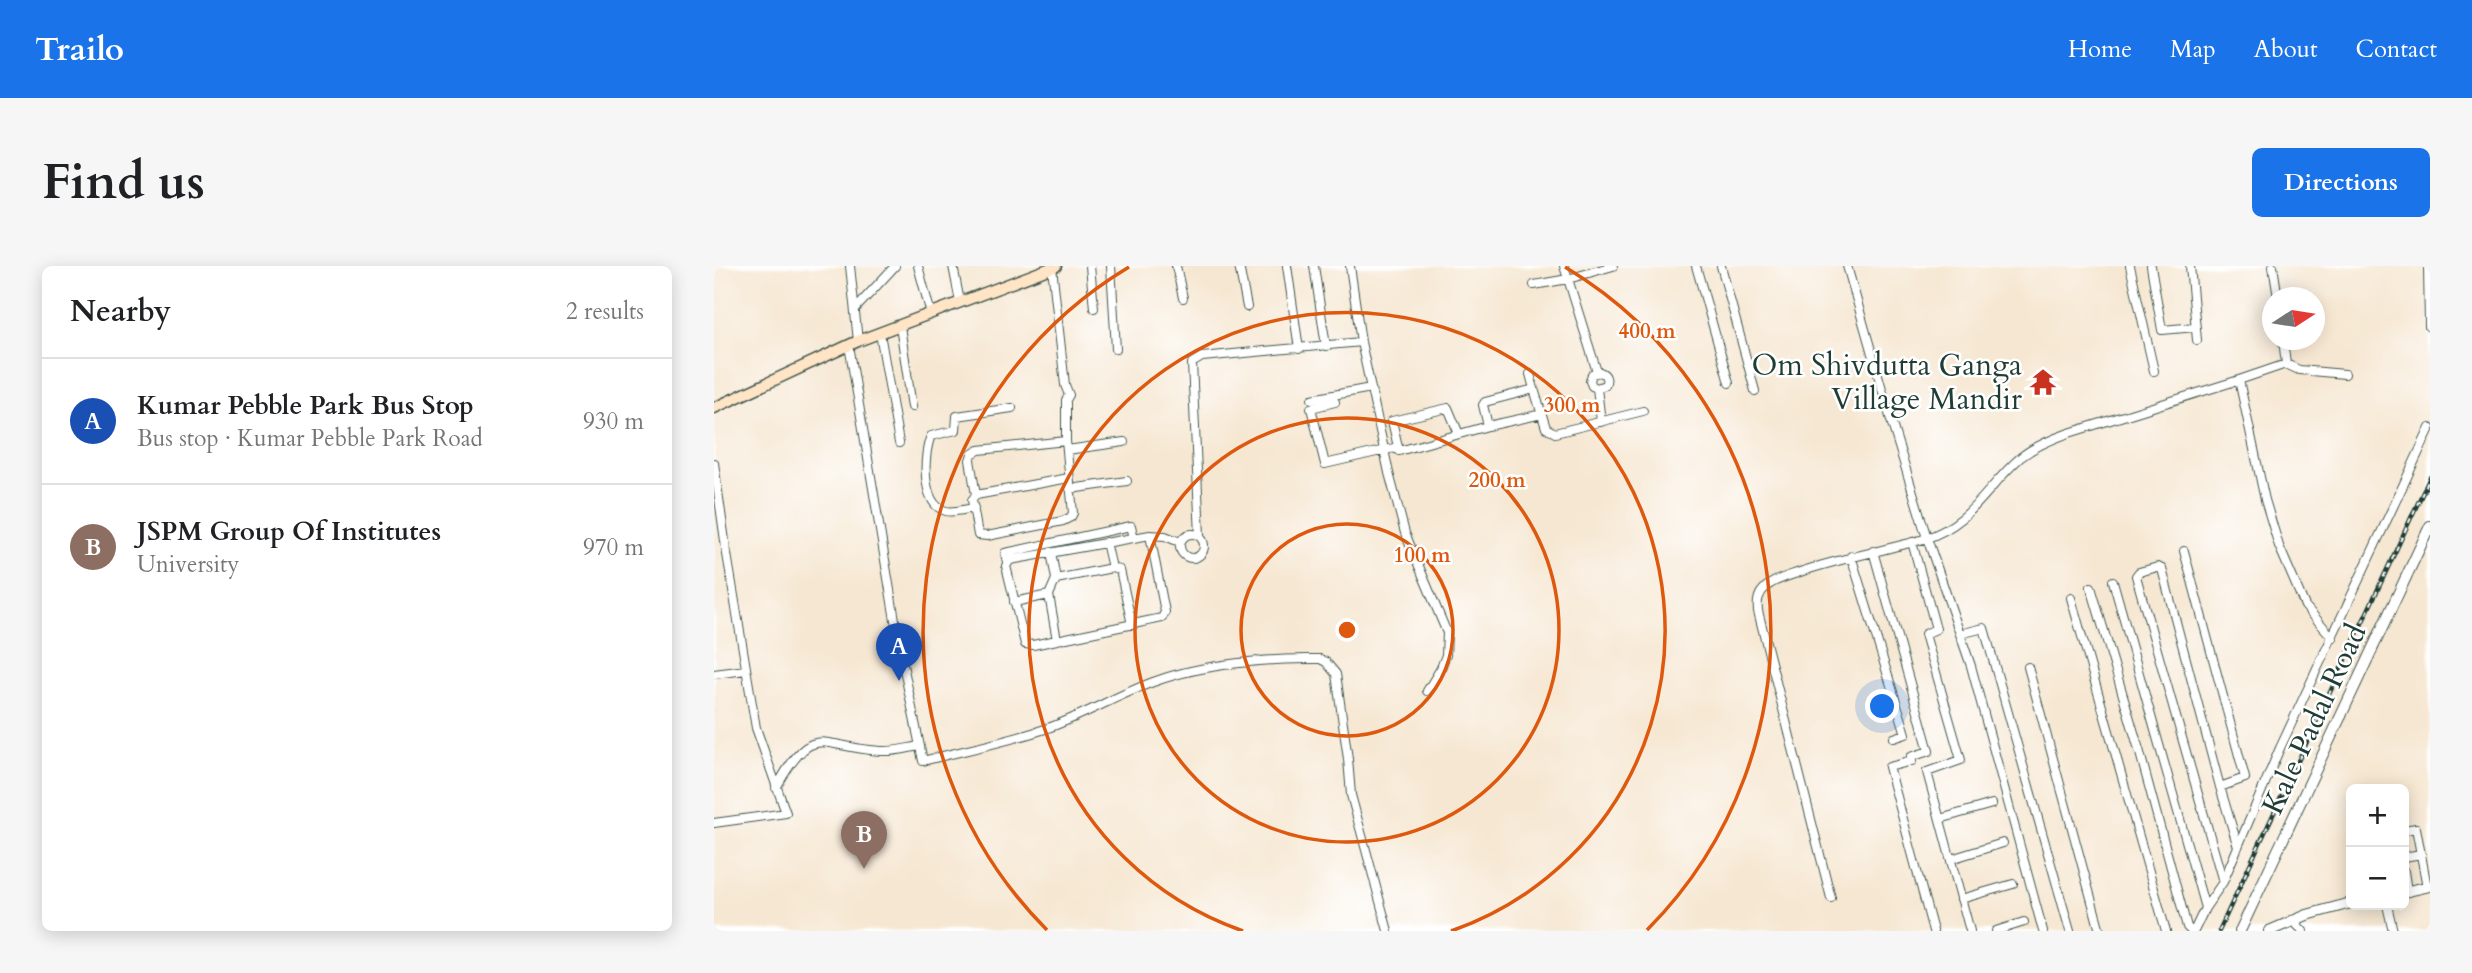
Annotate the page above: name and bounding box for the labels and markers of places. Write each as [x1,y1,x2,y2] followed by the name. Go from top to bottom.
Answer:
[1752,345,2022,420] place label: Om Shivdutta Ganga Village Mandir
[2028,367,2058,397] temple icon: Om Shivdutta Ganga Village Mandir
[1335,618,1359,642] centre of rings
[876,623,922,681] pin: A
[841,811,887,869] pin: B

